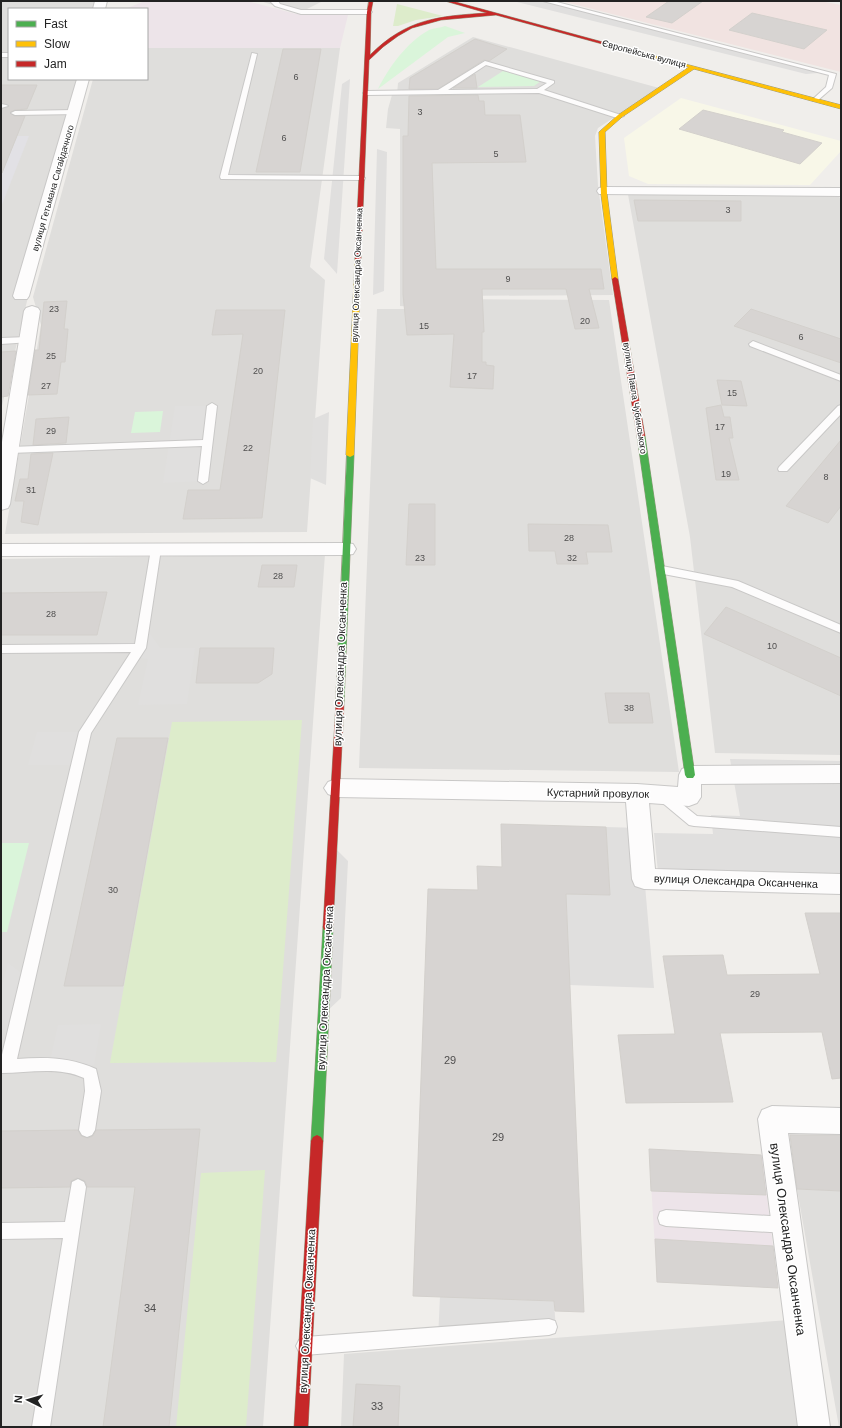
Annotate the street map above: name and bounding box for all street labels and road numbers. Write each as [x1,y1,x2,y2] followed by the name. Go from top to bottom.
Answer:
[601,38,687,70] street label: Європейська вулиця
[30,124,76,252] street label: вулиця Гетьмана Сагайдачного
[350,208,364,342] street label: вулиця Олександра Оксанченка
[621,342,649,454] street label: вулиця Павла Чубинського
[331,581,349,746] street label: вулиця Олександра Оксанченка
[547,786,649,800] street label: Кустарний провулок
[654,872,819,890] street label: вулиця Олександра Оксанченка
[315,905,335,1070] street label: вулиця Олександра Оксанченка
[767,1142,809,1337] street label: вулиця Олександра Оксанченка
[297,1228,317,1393] street label: вулиця Олександра Оксанченка

